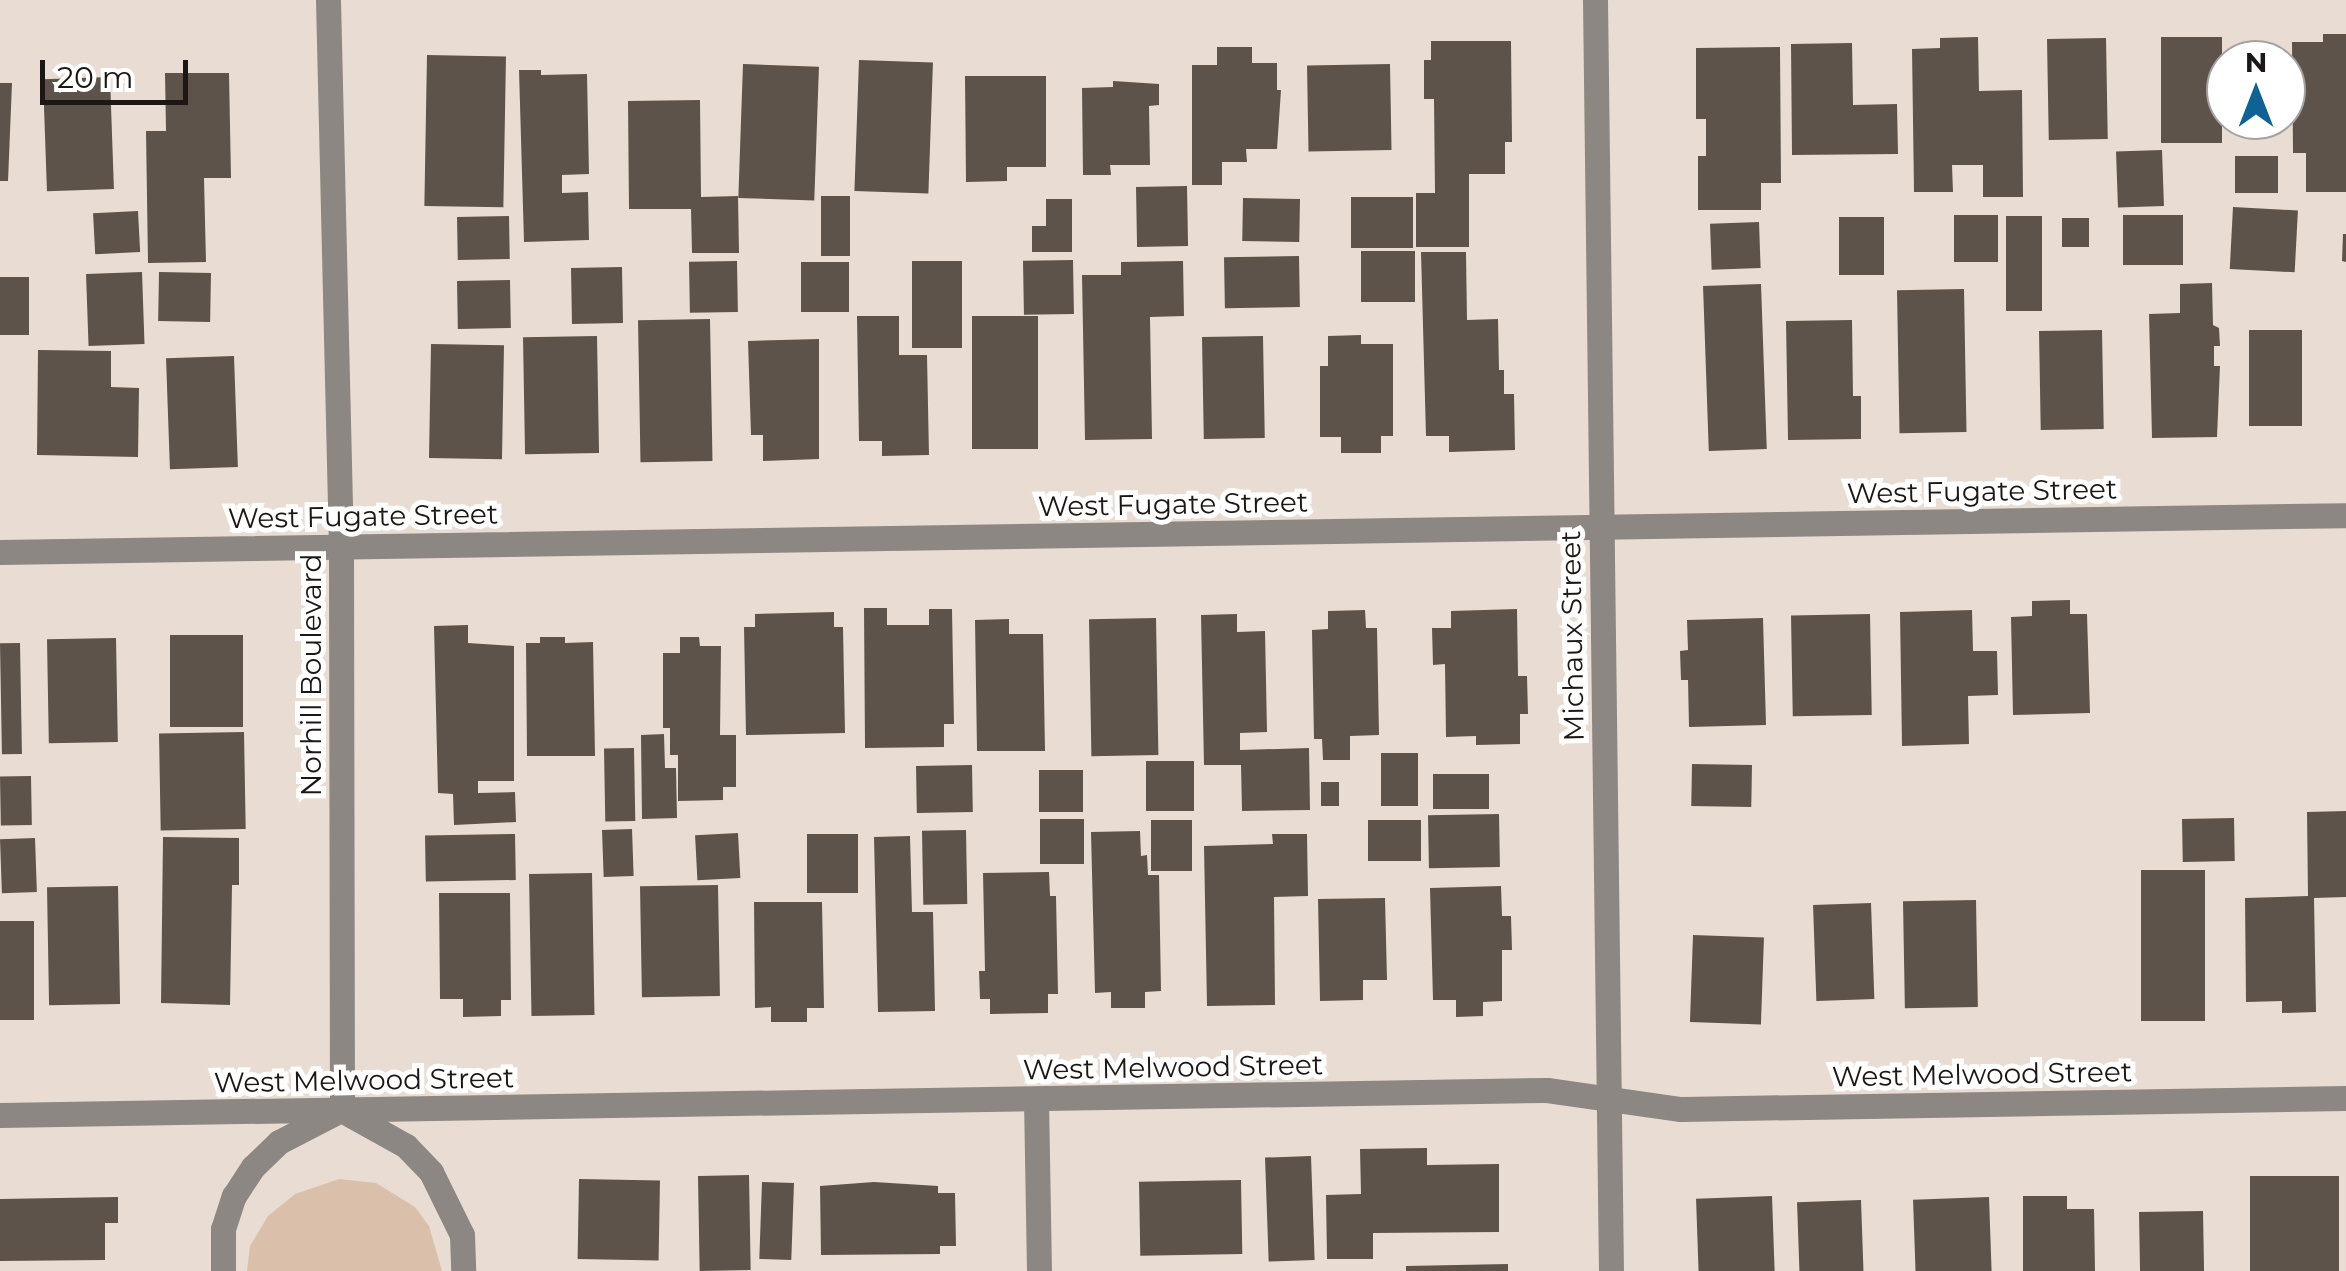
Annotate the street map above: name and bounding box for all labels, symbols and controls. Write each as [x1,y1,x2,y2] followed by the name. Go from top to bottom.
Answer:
[45,40,192,102] scale bar
[2206,40,2306,140] north arrow
[2245,45,2267,79] text: N
[57,59,134,96] text: 20 m
[1847,472,2117,510] street label: West Fugate Street
[1038,485,1308,523] street label: West Fugate Street
[228,497,498,535] street label: West Fugate Street
[1553,530,1591,742] street label: Michaux Street
[294,554,328,796] street label: Norhill Boulevard
[1023,1048,1323,1086] street label: West Melwood Street
[1832,1055,2132,1093] street label: West Melwood Street
[214,1061,514,1099] street label: West Melwood Street

